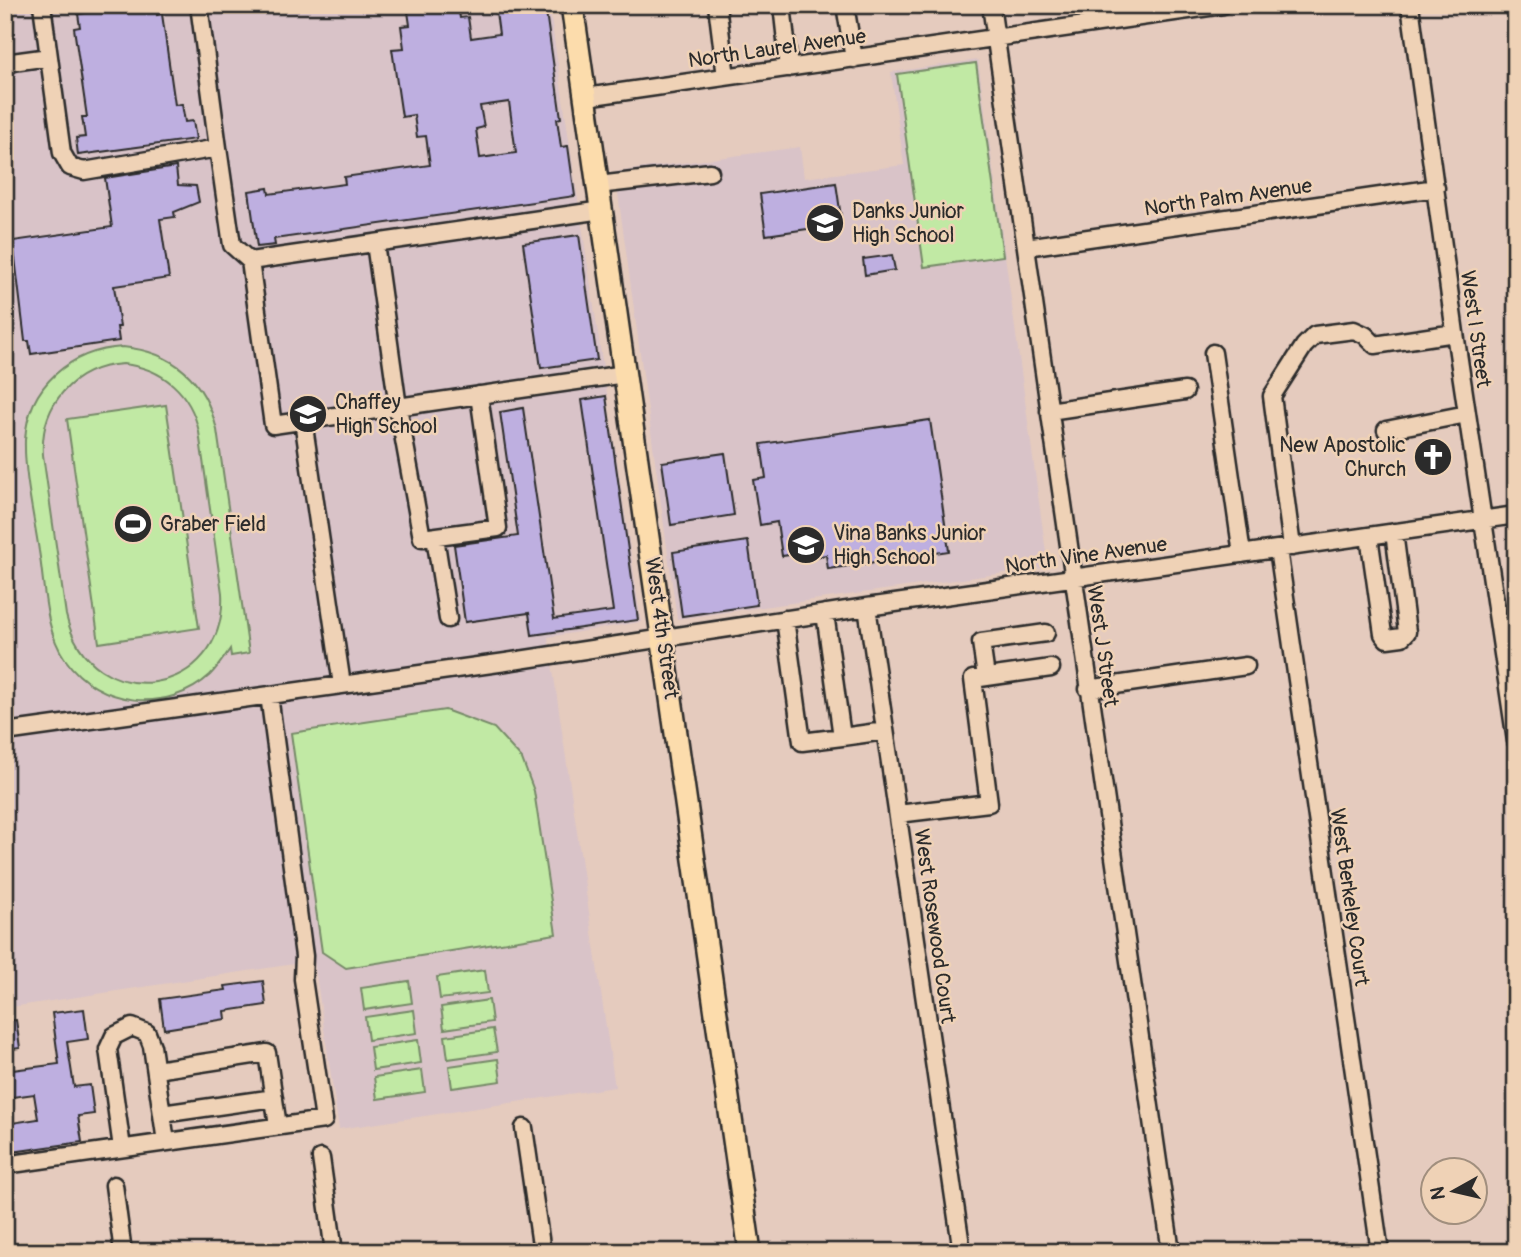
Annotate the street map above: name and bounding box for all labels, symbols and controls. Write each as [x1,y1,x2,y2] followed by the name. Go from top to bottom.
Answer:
[686,23,868,74] street label: North Laurel Avenue
[1142,172,1314,223] street label: North Palm Avenue
[852,198,964,249] place label: Danks Junior High School
[804,202,846,244] school or university icon: Danks Junior High School
[1454,269,1497,390] street label: West I Street
[335,389,438,440] place label: Chaffey High School
[287,393,329,435] school or university icon: Chaffey High School
[1279,432,1406,483] place label: New Apostolic Church
[1412,436,1454,478] church icon: New Apostolic Church
[112,503,154,545] sports icon: Graber Field
[160,511,266,538] place label: Graber Field
[833,520,986,571] place label: Vina Banks Junior High School
[785,524,827,566] school or university icon: Vina Banks Junior High School
[1003,531,1169,580] street label: North Vine Avenue
[638,556,685,701] street label: West 4th Street
[1081,584,1124,709] street label: West J Street
[1324,806,1375,988] street label: West Berkeley Court
[907,827,962,1026] street label: West Rosewood Court
[1420,1156,1490,1226] north arrow
[1425,1185,1451,1201] text: N

